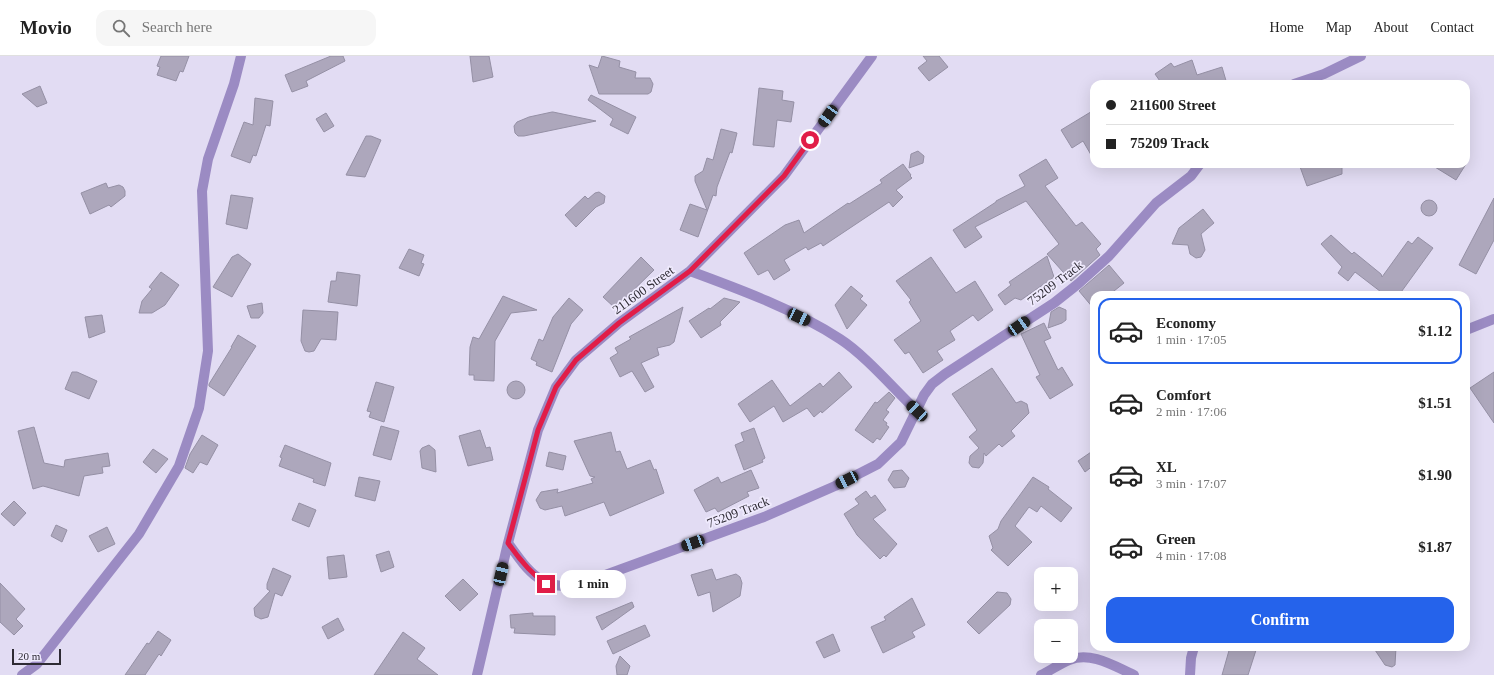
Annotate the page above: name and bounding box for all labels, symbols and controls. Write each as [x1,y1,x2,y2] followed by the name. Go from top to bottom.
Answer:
[96,10,376,46] search box
[20,17,72,38] text: Movio
[110,17,132,39] icon: search
[142,19,212,35] text: Search here
[1270,20,1304,35] text: Home
[1326,20,1351,35] text: Map
[1373,20,1408,35] text: About
[1430,20,1474,35] text: Contact
[1130,97,1216,113] text: 211600 Street
[816,103,840,129] car
[801,131,819,149] route start
[1130,135,1209,151] text: 75209 Track
[1024,257,1086,309] street label: 75209 Track
[609,263,677,317] street label: 211600 Street
[786,306,812,328] car
[1108,313,1144,349] icon: car
[1006,314,1032,338] car
[1156,315,1216,331] text: Economy
[1418,323,1452,339] text: $1.12
[1156,332,1226,347] text: 1 min · 17:05
[1108,385,1144,421] icon: car
[1156,387,1211,403] text: Comfort
[1418,395,1452,411] text: $1.51
[904,398,930,424] car
[1156,404,1226,419] text: 2 min · 17:06
[1108,457,1144,493] icon: car
[1156,459,1177,475] text: XL
[1418,467,1452,483] text: $1.90
[834,469,860,491] car
[1156,476,1226,491] text: 3 min · 17:07
[705,493,772,531] street label: 75209 Track
[1108,529,1144,565] icon: car
[1156,531,1196,547] text: Green
[680,533,706,553] car
[1418,539,1452,555] text: $1.87
[1156,548,1226,563] text: 4 min · 17:08
[492,561,510,587] car
[1034,567,1078,663] map controls
[1034,567,1078,611] button: +
[560,570,626,598] callout: 1 min
[537,575,555,593] route end
[577,576,609,591] text: 1 min
[1106,597,1454,643] button: Confirm
[1034,619,1078,663] button: −
[12,647,61,666] scale bar
[18,650,40,662] text: 20 m

